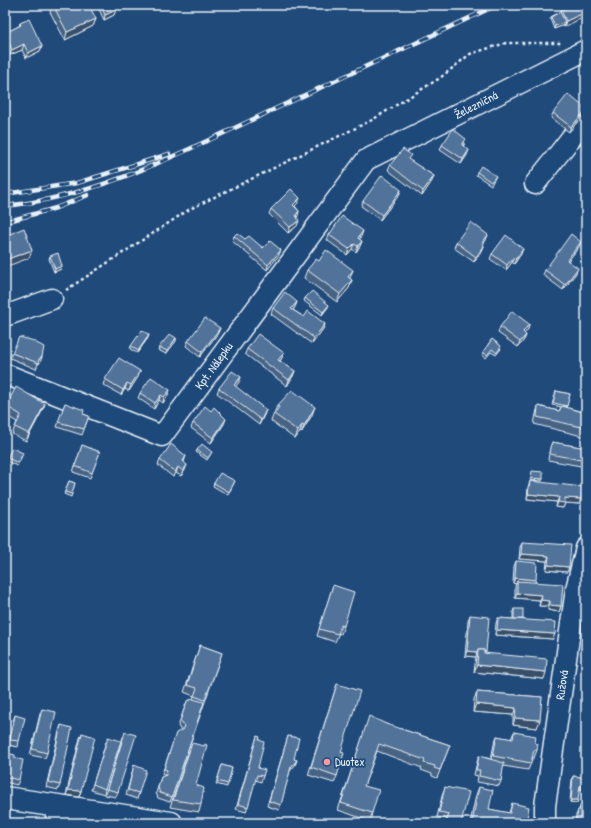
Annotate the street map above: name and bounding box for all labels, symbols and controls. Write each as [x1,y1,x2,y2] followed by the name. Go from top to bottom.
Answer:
[451,86,501,123] street label: Železničná
[191,338,237,393] street label: Kpt. Nálepku
[551,669,572,701] street label: Ružová
[335,753,365,770] place label: Duotex
[322,757,332,767] marker: Duotex

